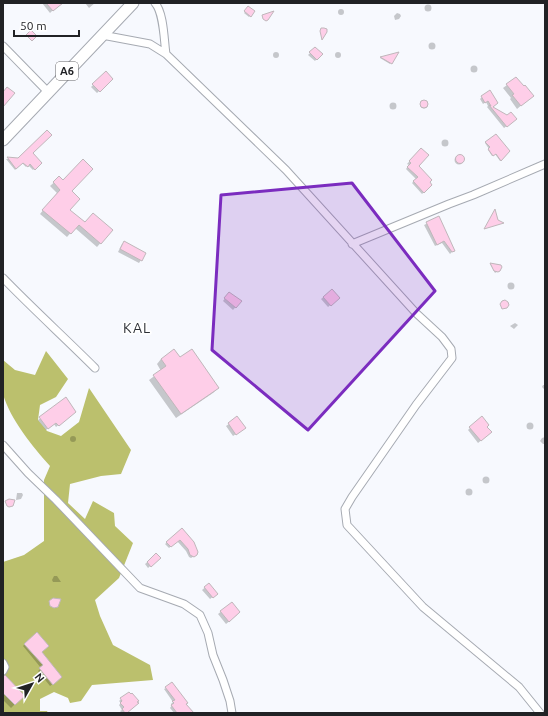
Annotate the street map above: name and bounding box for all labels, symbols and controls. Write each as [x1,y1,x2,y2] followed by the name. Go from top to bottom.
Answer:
[14,12,79,38] scale bar
[20,19,47,32] text: 50 m
[56,62,78,80] road number: A6
[123,320,151,336] district label: KAL
[12,664,52,704] north arrow
[33,671,47,685] text: N

